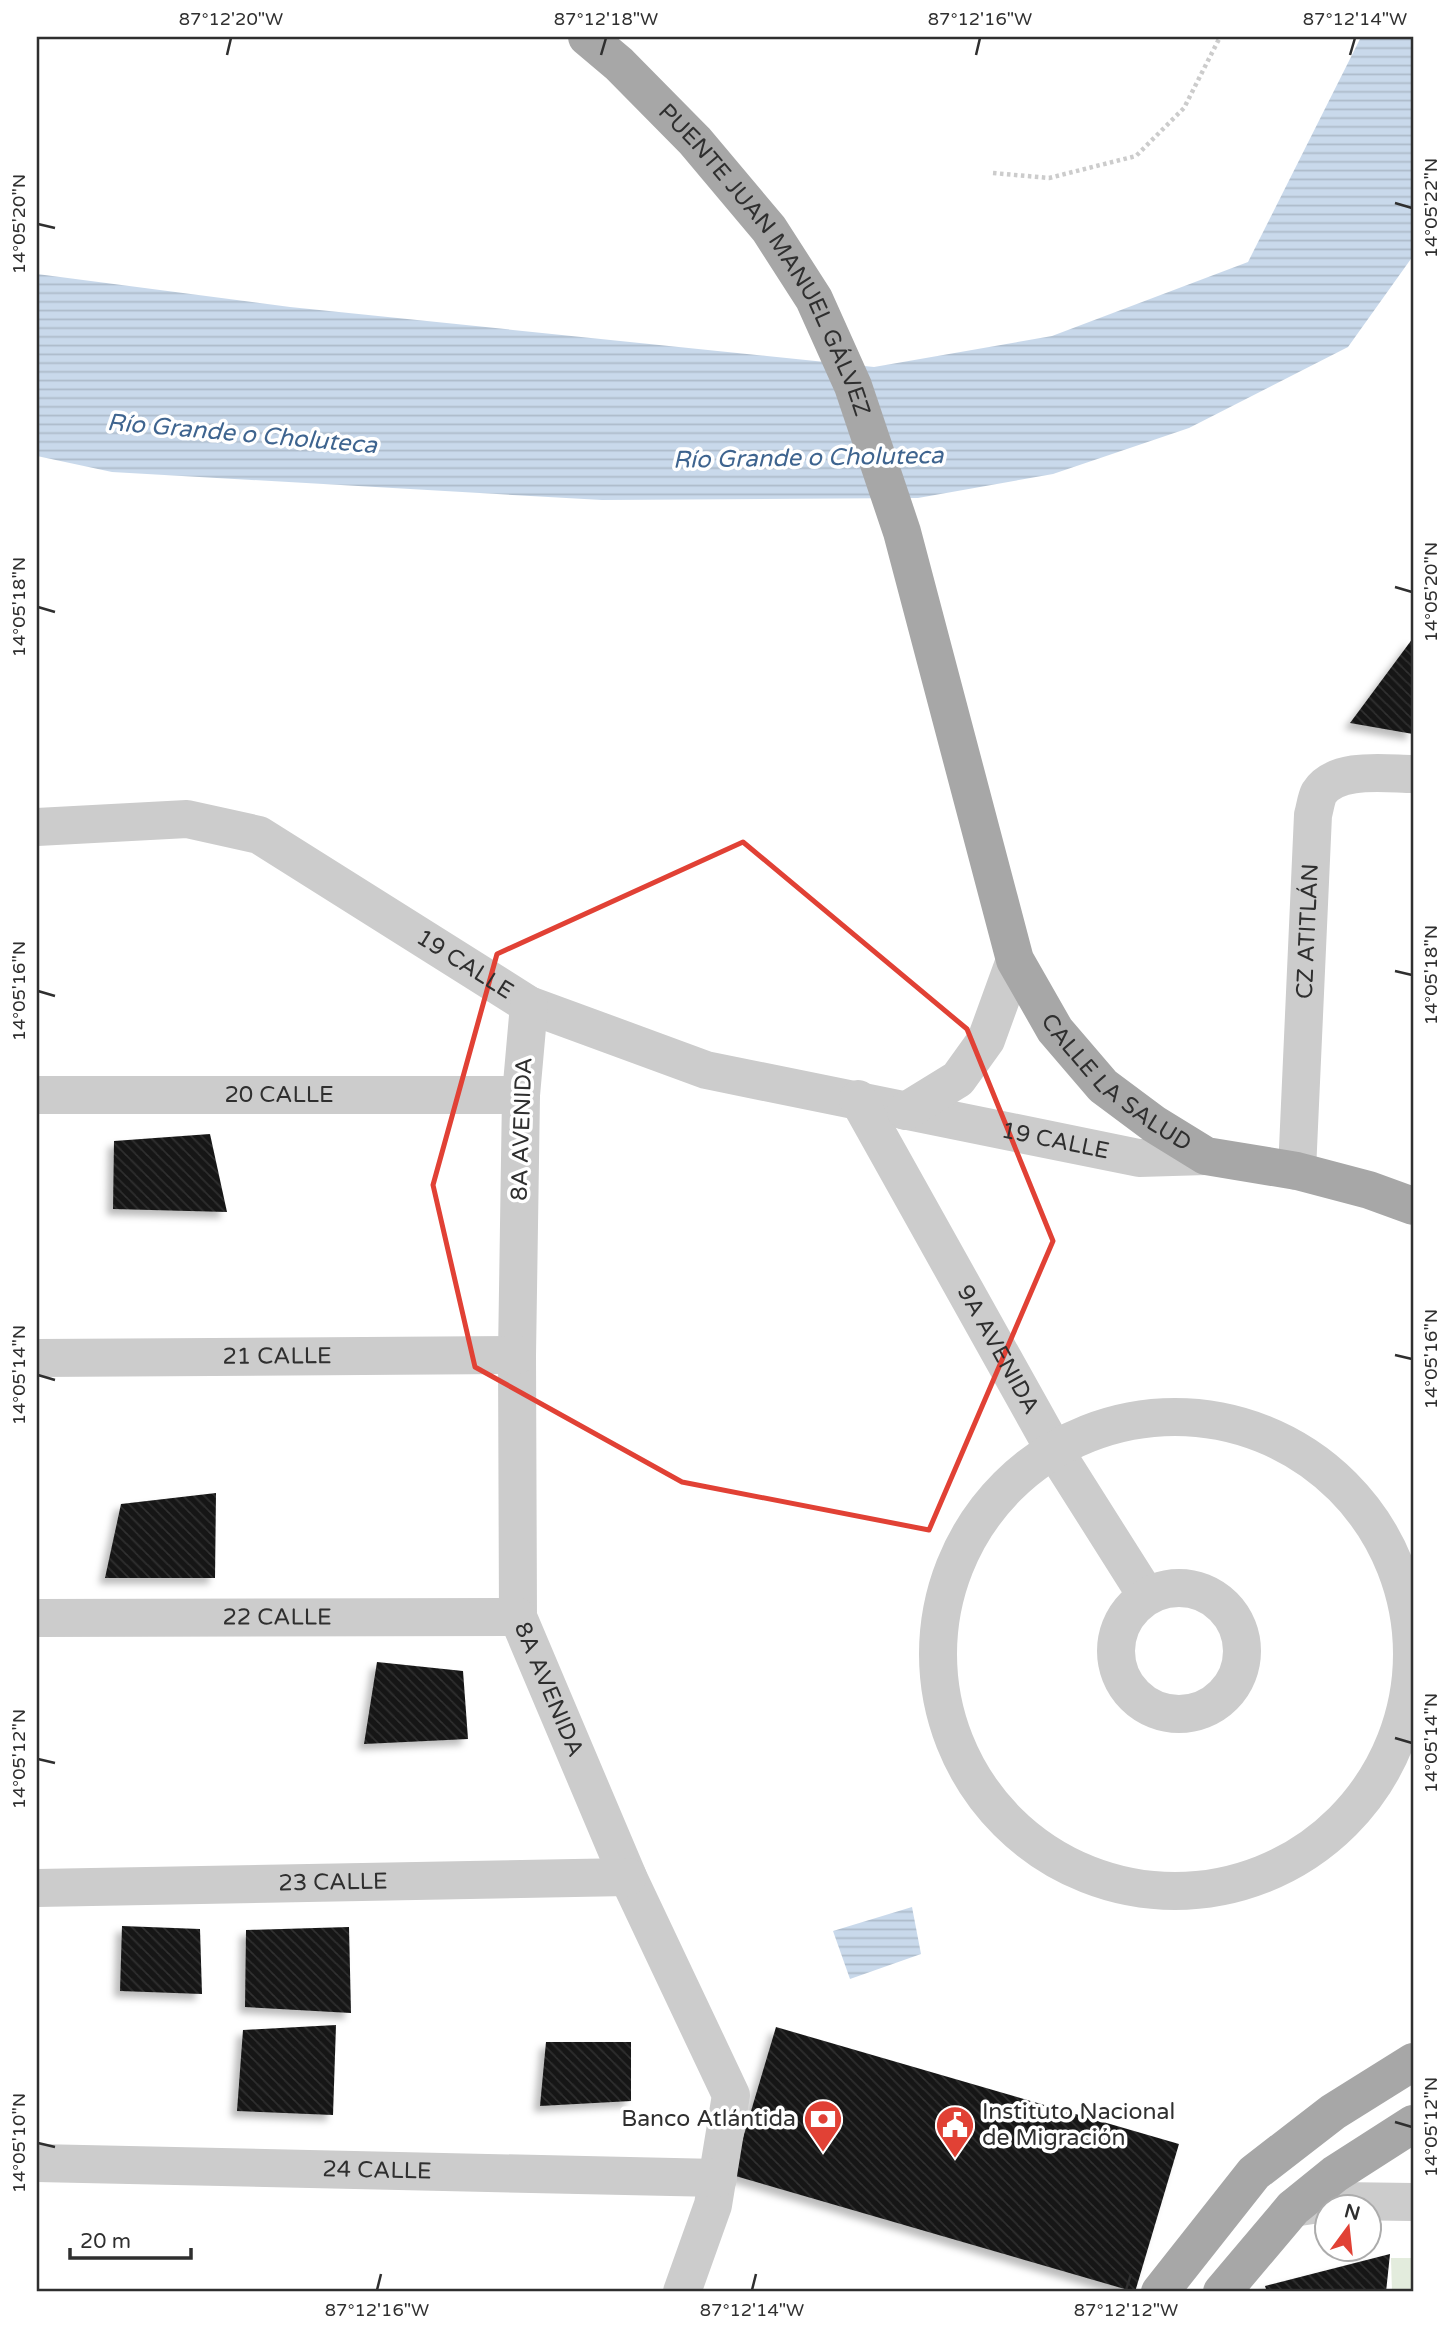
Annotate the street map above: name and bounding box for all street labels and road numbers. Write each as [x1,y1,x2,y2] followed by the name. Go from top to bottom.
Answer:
[652,98,876,420] street label: PUENTE JUAN MANUEL GÁLVEZ
[1291,863,1325,1000] street label: CZ ATITLÁN
[411,924,518,1005] street label: 19 CALLE
[1035,1009,1197,1158] street label: CALLE LA SALUD
[506,1057,538,1201] street label: 8A AVENIDA
[224,1081,334,1109] street label: 20 CALLE
[999,1116,1112,1166] street label: 19 CALLE
[951,1280,1045,1419] street label: 9A AVENIDA
[222,1342,332,1371] street label: 21 CALLE
[222,1603,332,1632] street label: 22 CALLE
[508,1618,589,1761] street label: 8A AVENIDA
[278,1867,388,1898] street label: 23 CALLE
[322,2155,432,2186] street label: 24 CALLE

